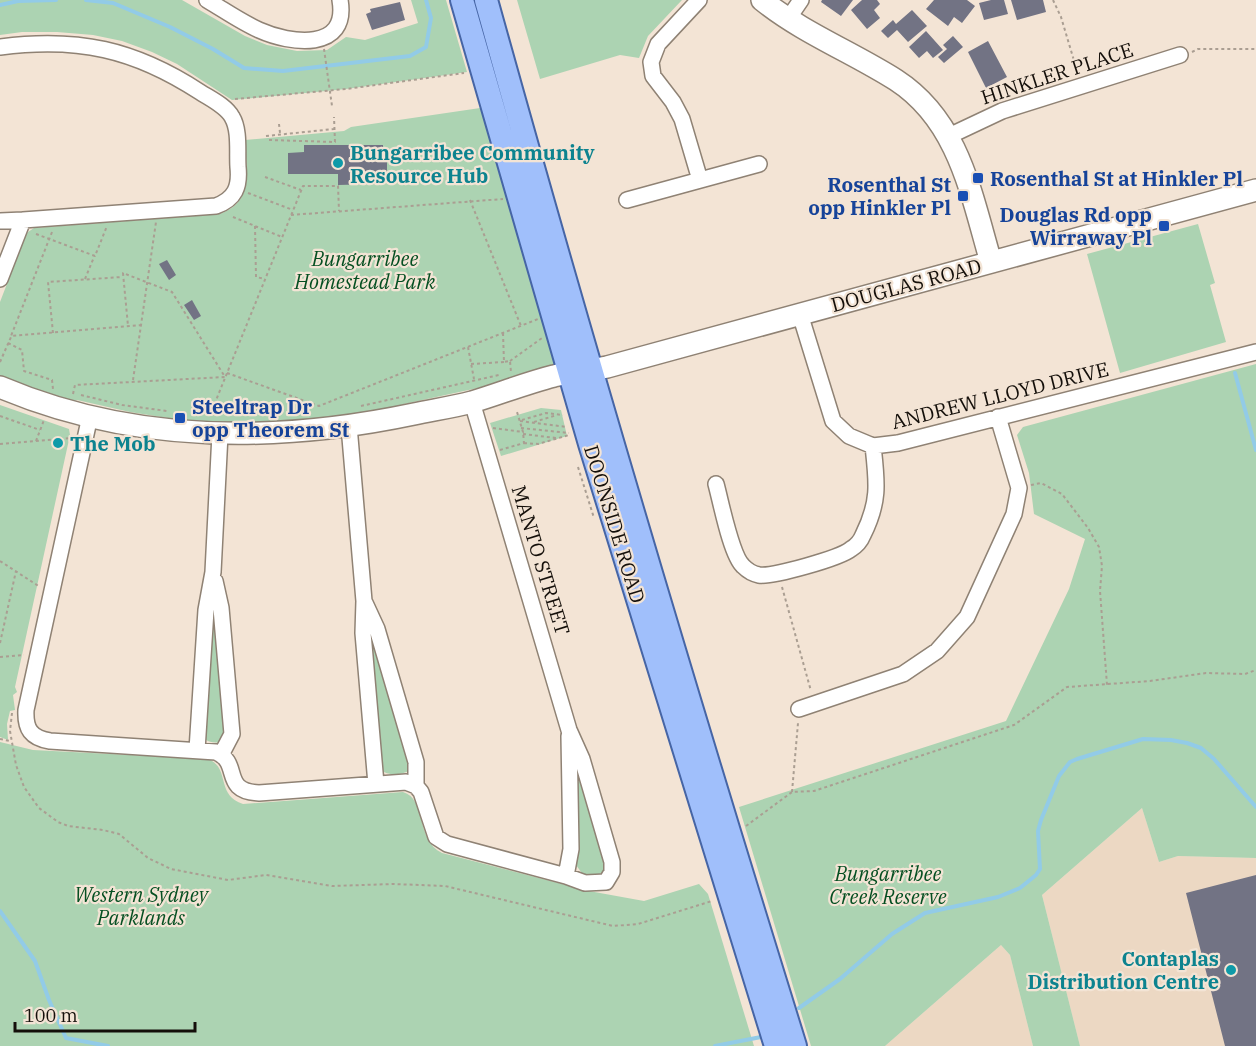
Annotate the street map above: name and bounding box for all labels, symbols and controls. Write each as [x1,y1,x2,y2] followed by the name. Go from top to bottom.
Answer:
[977,36,1137,110] street label: HINKLER PLACE
[350,139,595,189] place label: Bungarribee Community Resource Hub
[331,156,345,170] marker: Bungarribee Community Resource Hub
[990,165,1243,192] place label: Rosenthal St at Hinkler Pl
[808,171,952,221] place label: Rosenthal St opp Hinkler Pl
[971,171,985,185] marker: Rosenthal St at Hinkler Pl
[956,189,970,203] marker: Rosenthal St opp Hinkler Pl
[1000,201,1152,251] place label: Douglas Rd opp Wirraway Pl
[1157,219,1171,233] marker: Douglas Rd opp Wirraway Pl
[294,245,436,295] park label: Bungarribee Homestead Park
[828,252,984,318] street label: DOUGLAS ROAD
[889,355,1111,435] street label: ANDREW LLOYD DRIVE
[192,393,350,443] place label: Steeltrap Dr opp Theorem St
[173,411,187,425] marker: Steeltrap Dr opp Theorem St
[70,430,155,457] place label: The Mob
[51,436,65,450] marker: The Mob
[578,442,652,606] street label: DOONSIDE ROAD
[505,482,577,638] street label: MANTO STREET
[829,860,947,910] park label: Bungarribee Creek Reserve
[74,881,210,931] park label: Western Sydney Parklands
[1028,945,1219,995] place label: Contaplas Distribution Centre
[1224,963,1238,977] marker: Contaplas Distribution Centre
[15,995,195,1033] scale bar
[24,1004,78,1027] text: 100 m

